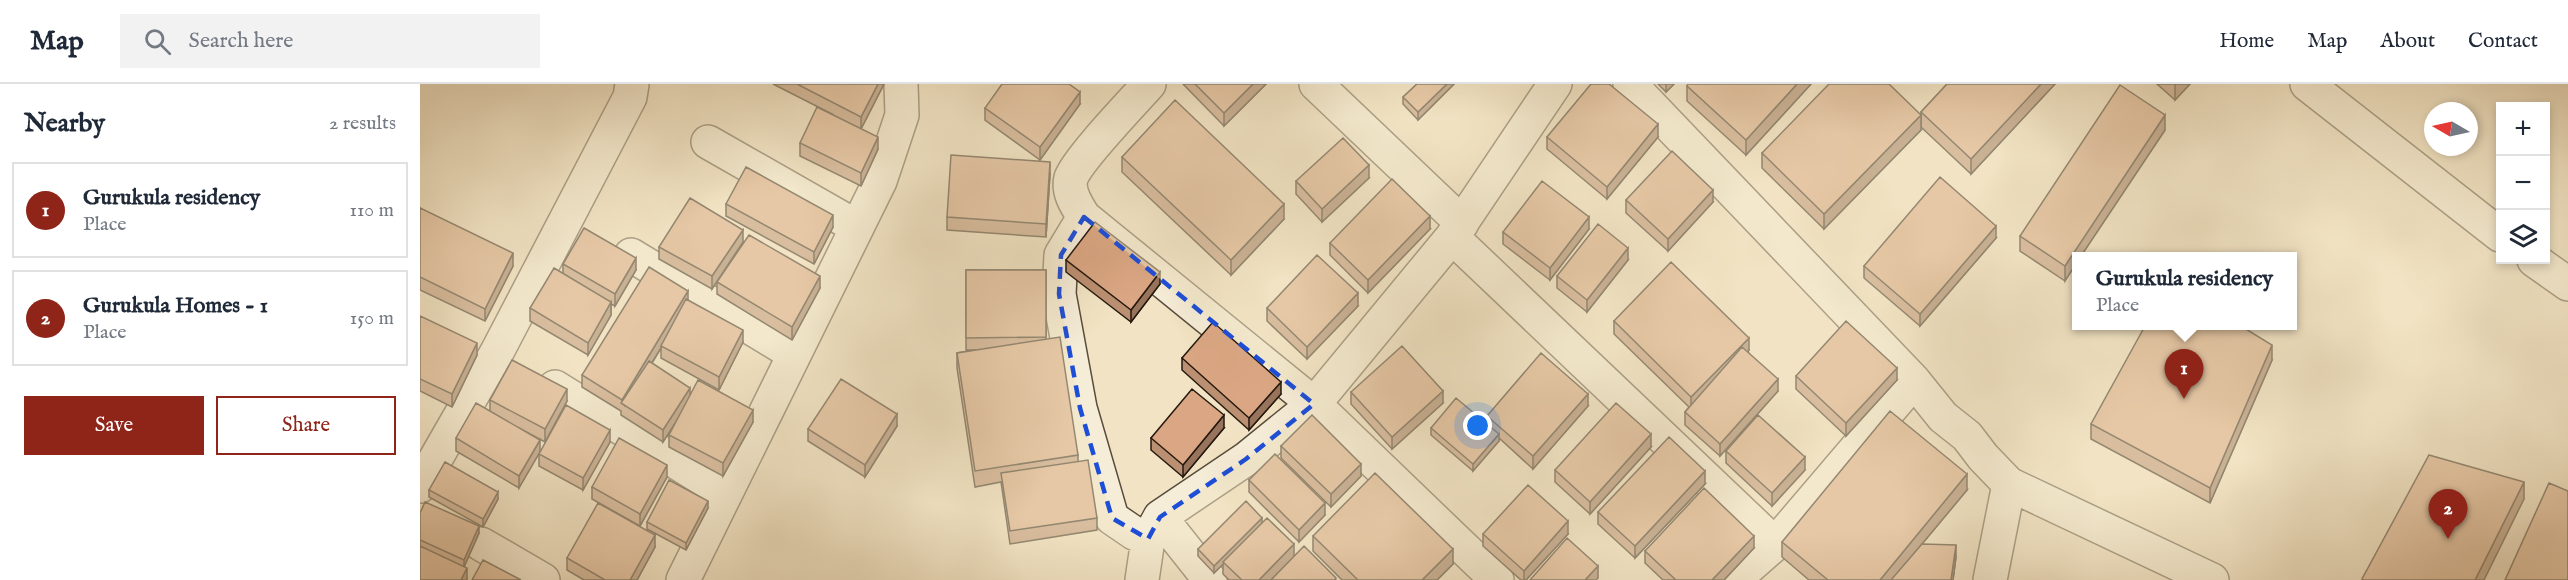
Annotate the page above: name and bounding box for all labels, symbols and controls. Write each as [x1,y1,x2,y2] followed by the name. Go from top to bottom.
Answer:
[120,14,540,68] search box
[30,24,84,59] text: Map
[141,25,174,58] icon: search
[189,27,293,55] text: Search here
[2219,28,2274,55] text: Home
[2307,28,2347,55] text: Map
[2380,28,2435,55] text: About
[2468,28,2538,55] text: Contact
[2424,102,2478,156] north arrow
[2496,102,2550,264] map controls
[2496,102,2550,156] button: +
[24,107,105,140] text: Nearby
[329,111,396,136] text: 2 results
[2496,156,2550,210] button: −
[83,184,260,212] text: Gurukula residency
[42,198,49,223] text: 1
[350,198,394,223] text: 110 m
[2496,210,2550,264] button: layers
[83,212,126,237] text: Place
[2072,252,2297,330] popup
[2096,265,2273,293] text: Gurukula residency
[83,292,268,320] text: Gurukula Homes - 1
[2096,293,2139,318] text: Place
[41,306,50,331] text: 2
[350,306,394,331] text: 150 m
[83,320,126,345] text: Place
[2164,350,2204,399] pin: 1
[24,396,204,455] button: Save
[216,396,396,455] button: Share
[1463,411,1492,440] your location
[2428,490,2468,539] pin: 2

